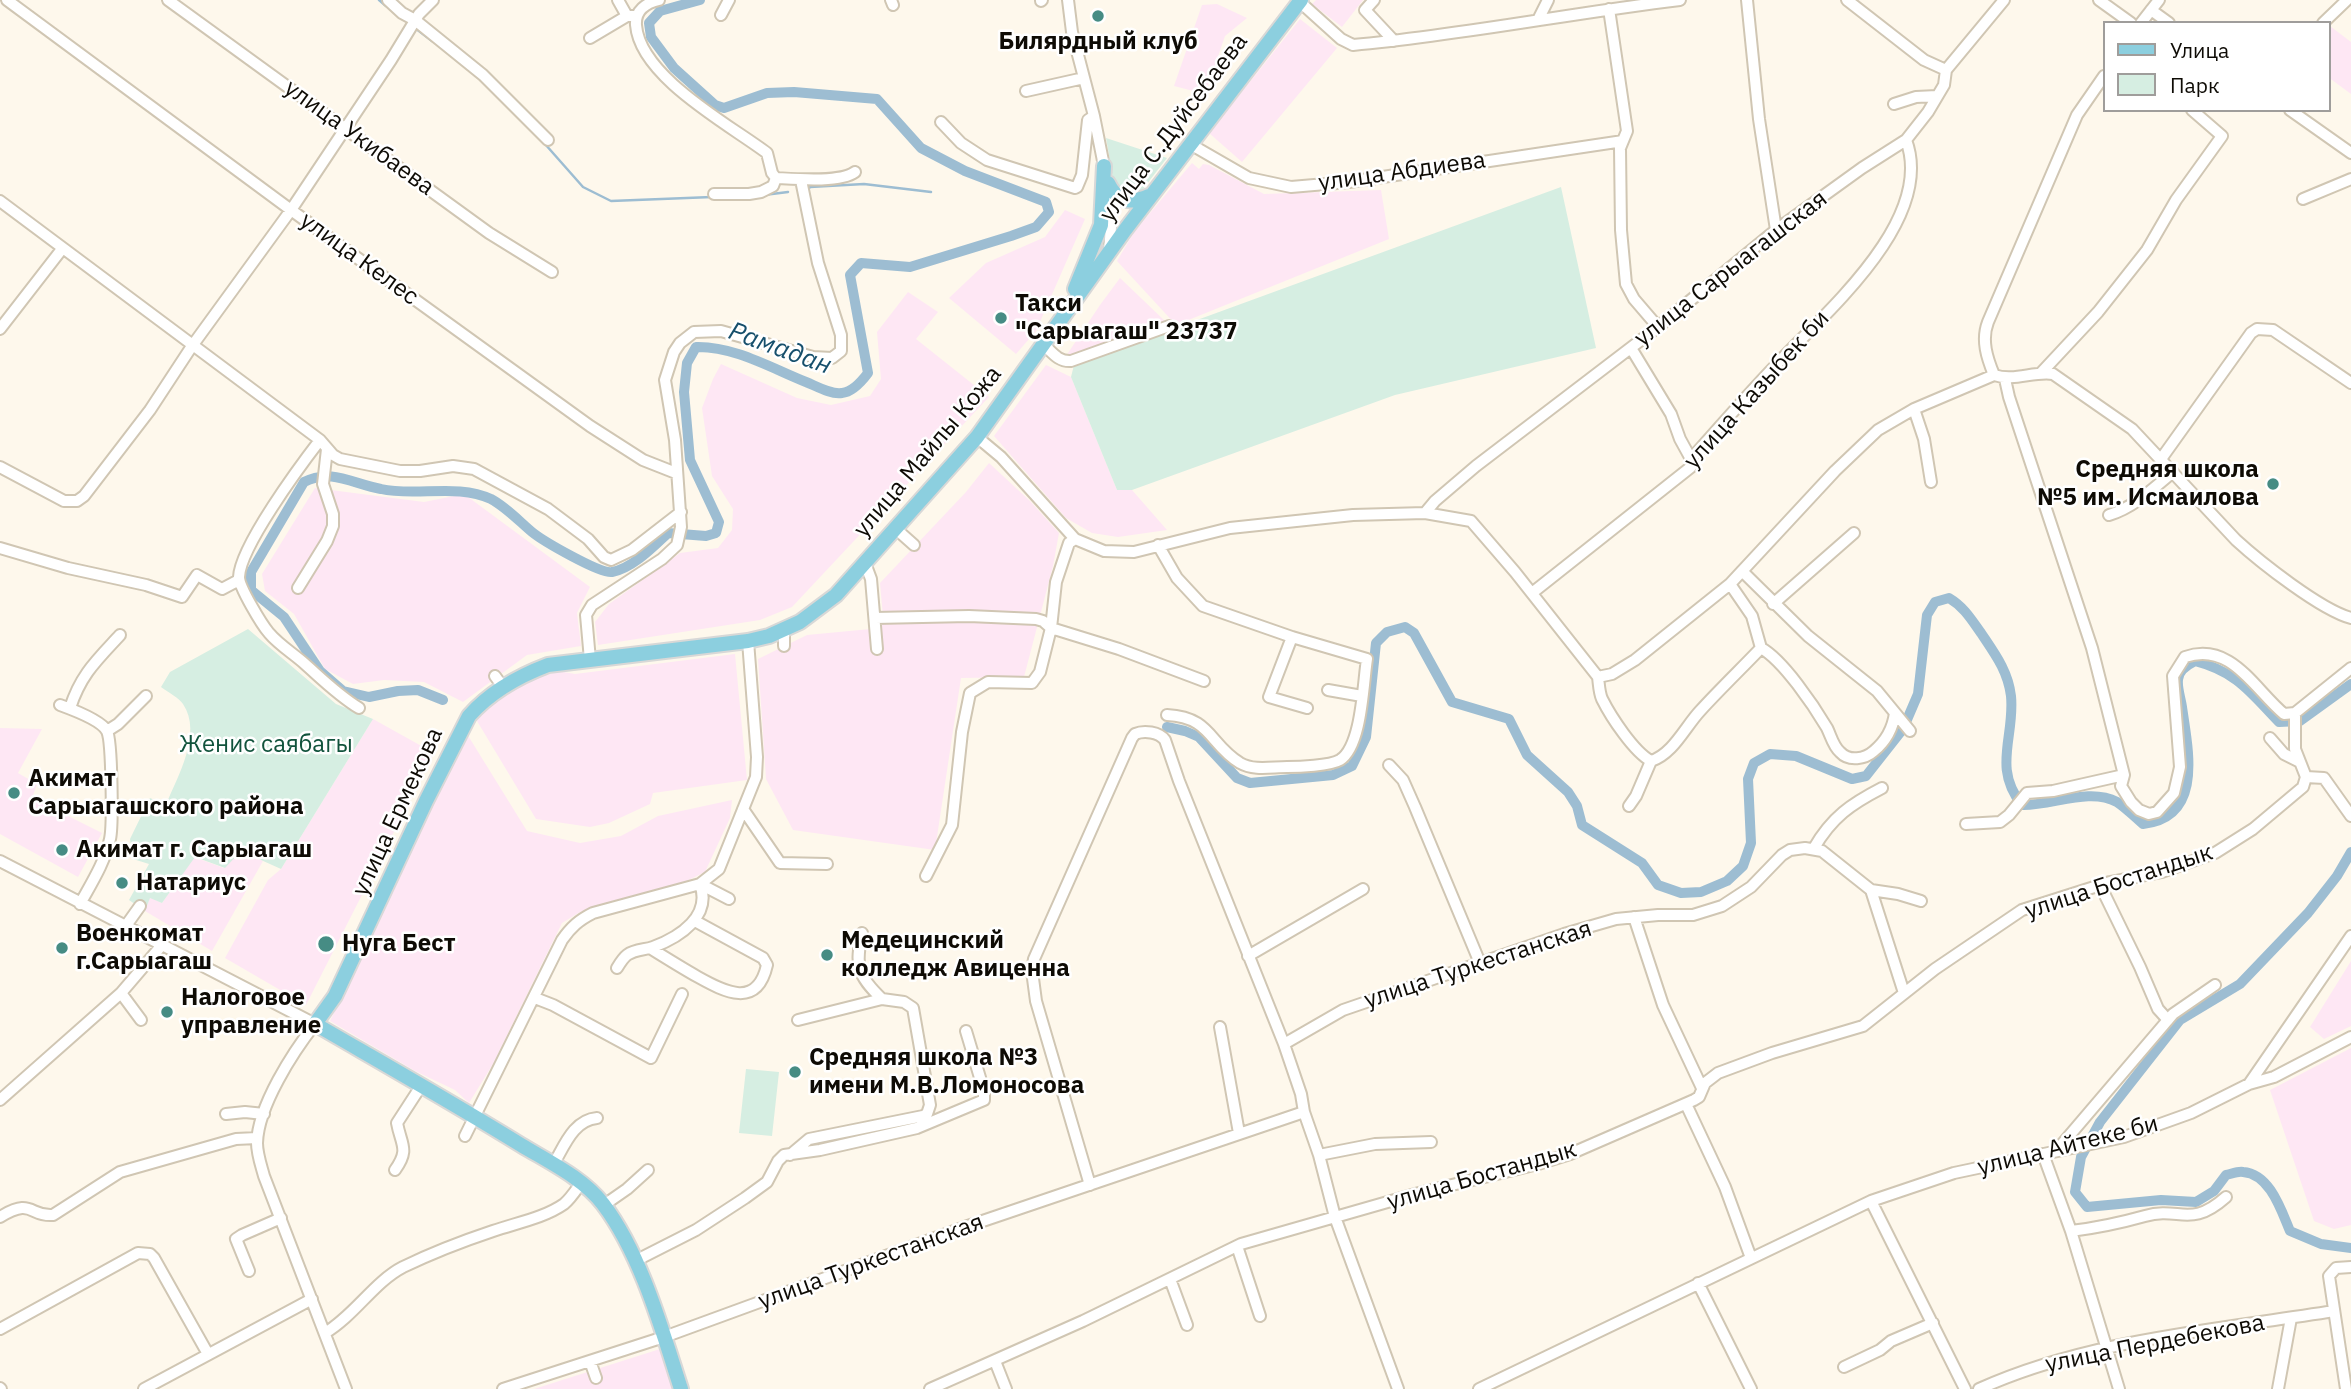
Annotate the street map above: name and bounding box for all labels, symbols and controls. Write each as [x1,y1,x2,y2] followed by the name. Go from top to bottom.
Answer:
[1090,8,1106,24] marker: Билярдный клуб
[2102,21,2330,112] legend
[998,28,1198,56] place label: Билярдный клуб
[1094,28,1254,228] street label: улица С.Дуйсебаева
[2170,36,2229,64] text: Улица
[2170,71,2220,99] text: Парк
[278,74,440,202] street label: улица Укибаева
[1316,146,1488,198] street label: улица Абдиева
[1629,185,1833,353] street label: улица Сарыагашская
[294,206,424,312] street label: улица Келес
[1015,290,1237,346] place label: Такси "Сарыагаш" 23737
[1678,305,1836,475] street label: улица Казыбек би
[993,310,1009,326] marker: Такси "Сарыагаш" 23737
[724,316,836,382] water label: Рамадан
[848,361,1008,543] street label: улица Майлы Кожа
[2037,456,2259,512] place label: Средняя школа №5 им. Исмаилова
[2265,476,2281,492] marker: Средняя школа №5 им. Исмаилова
[346,723,450,901] street label: улица Ермекова
[179,731,353,759] park label: Женис саябагы
[28,765,304,821] place label: Акимат Сарыагашского района
[6,785,22,801] marker: Акимат Сарыагашского района
[76,836,312,864] place label: Акимат г. Сарыагаш
[2021,838,2217,926] street label: улица Бостандык
[54,842,70,858] marker: Акимат г. Сарыагаш
[136,869,246,897] place label: Натариус
[114,875,130,891] marker: Натариус
[1361,915,1595,1015] street label: улица Туркестанская
[76,920,212,976] place label: Военкомат г.Сарыагаш
[841,927,1070,983] place label: Медецинский колледж Авиценна
[342,930,456,958] place label: Нуга Бест
[316,934,336,954] marker: Нуга Бест
[54,940,70,956] marker: Военкомат г.Сарыагаш
[819,947,835,963] marker: Медецинский колледж Авиценна
[181,984,321,1040] place label: Налоговое управление
[159,1004,175,1020] marker: Налоговое управление
[809,1044,1084,1100] place label: Средняя школа №3 имени М.В.Ломоносова
[787,1064,803,1080] marker: Средняя школа №3 имени М.В.Ломоносова
[1975,1110,2161,1182] street label: улица Айтеке би
[1384,1135,1580,1217] street label: улица Бостандык
[754,1208,988,1316] street label: улица Туркестанская
[2043,1309,2267,1379] street label: улица Пердебекова

